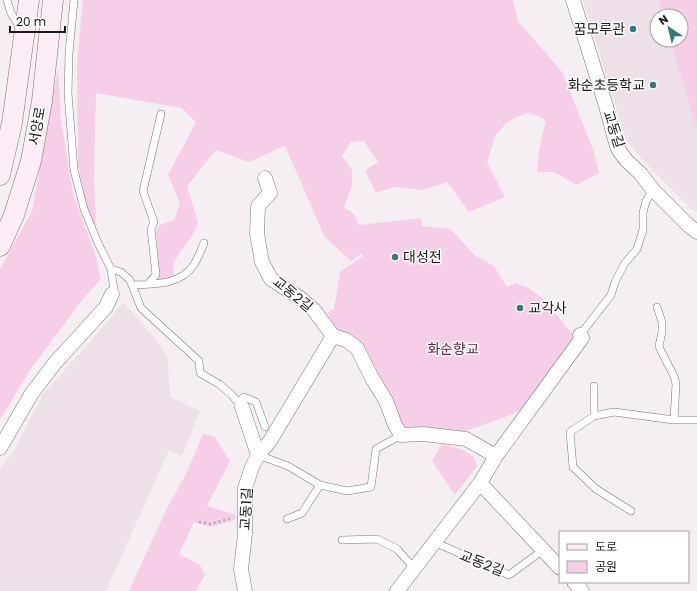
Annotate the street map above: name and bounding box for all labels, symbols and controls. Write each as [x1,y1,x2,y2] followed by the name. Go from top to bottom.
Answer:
[10,8,65,34] scale bar
[649,8,689,48] north arrow
[655,11,671,29] text: N
[16,13,46,30] text: 20 m
[573,19,625,39] place label: 꿈모루관
[628,24,638,34] marker: 꿈모루관
[568,75,645,95] place label: 화순초등학교
[648,80,658,90] marker: 화순초등학교
[24,105,50,147] street label: 서양로
[599,108,629,150] street label: 교동길
[403,247,442,267] place label: 대성전
[390,252,400,262] marker: 대성전
[269,272,317,316] street label: 교동2길
[528,298,567,318] place label: 교각사
[515,303,525,313] marker: 교각사
[427,339,479,359] park label: 화순향교
[235,487,257,531] street label: 교동1길
[559,531,689,583] legend
[595,538,617,555] text: 도로
[457,545,507,581] street label: 교동2길
[595,558,617,575] text: 공원

